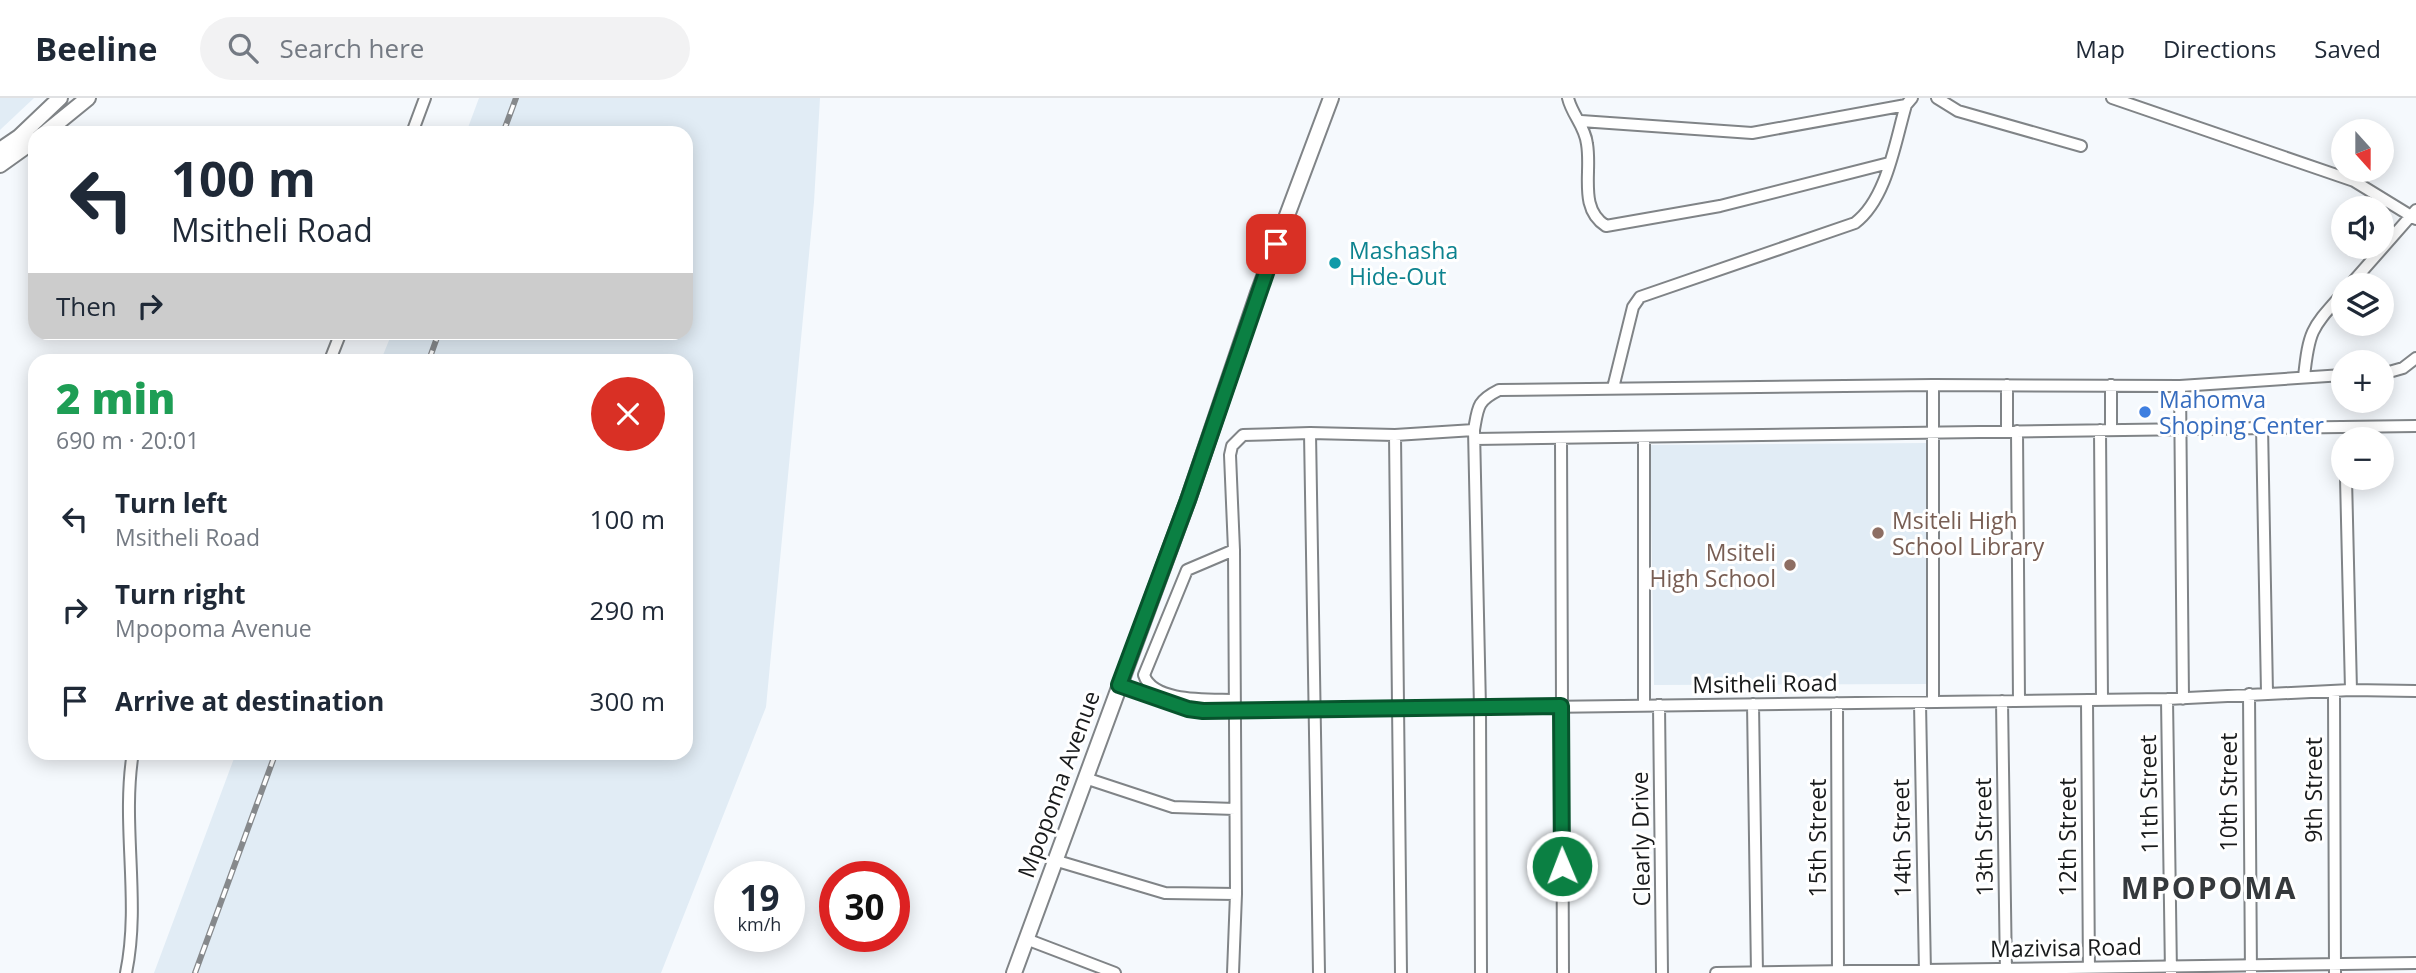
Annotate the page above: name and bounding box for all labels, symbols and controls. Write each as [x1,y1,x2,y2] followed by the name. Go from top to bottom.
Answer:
[200,17,690,80] search box
[35,26,158,71] text: Beeline
[224,29,262,67] icon: search
[280,30,424,66] text: Search here
[2075,32,2125,65] text: Map
[2163,32,2276,65] text: Directions
[2314,32,2381,65] text: Saved
[2331,119,2394,182] north arrow
[2331,119,2394,490] map controls
[171,145,316,211] text: 100 m
[56,154,147,245] icon: left
[2331,196,2394,259] button: sound
[171,208,373,251] text: Msitheli Road
[1246,214,1306,274] pin
[1257,225,1295,263] icon: arrive
[1349,234,1458,292] place label: Mashasha Hide-Out
[1327,255,1343,271] marker: Mashasha Hide-Out
[2331,273,2394,336] button: layers
[131,287,169,325] icon: right
[56,288,117,324] text: Then
[2331,350,2394,413] button: +
[56,369,175,426] text: 2 min
[591,377,665,451] button: close
[2159,383,2325,441] place label: Mahomva Shoping Center
[2137,404,2153,420] marker: Mahomva Shoping Center
[56,424,199,456] text: 690 m · 20:01
[2331,427,2394,490] button: −
[115,485,227,521] text: Turn left
[56,500,94,538] icon: left
[590,501,665,537] text: 100 m
[1892,504,2045,562] place label: Msiteli High School Library
[115,521,260,553] text: Msitheli Road
[1870,525,1886,541] marker: Msiteli High School Library
[1649,536,1776,594] place label: Msiteli High School
[1782,557,1798,573] marker: Msiteli High School
[115,576,246,612] text: Turn right
[56,591,94,629] icon: right
[590,592,665,628] text: 290 m
[115,612,312,644] text: Mpopoma Avenue
[1692,666,1838,700] street label: Msitheli Road
[56,682,94,720] icon: arrive
[115,683,384,719] text: Arrive at destination
[590,683,665,719] text: 300 m
[1009,686,1107,882] street label: Mpopoma Avenue
[2212,733,2244,851] street label: 10th Street
[2131,734,2165,854] street label: 11th Street
[2297,737,2329,843] street label: 9th Street
[1623,771,1657,907] street label: Clearly Drive
[1966,777,2000,897] street label: 13th Street
[1884,778,1918,898] street label: 14th Street
[2051,778,2083,896] street label: 12th Street
[1801,779,1833,897] street label: 15th Street
[1525,829,1599,903] position arrow
[819,861,910,952] speed limit sign: 30
[2121,867,2297,908] district label: MPOPOMA
[739,874,780,921] text: 19
[738,912,781,936] text: km/h
[1990,930,2142,964] street label: Mazivisa Road

